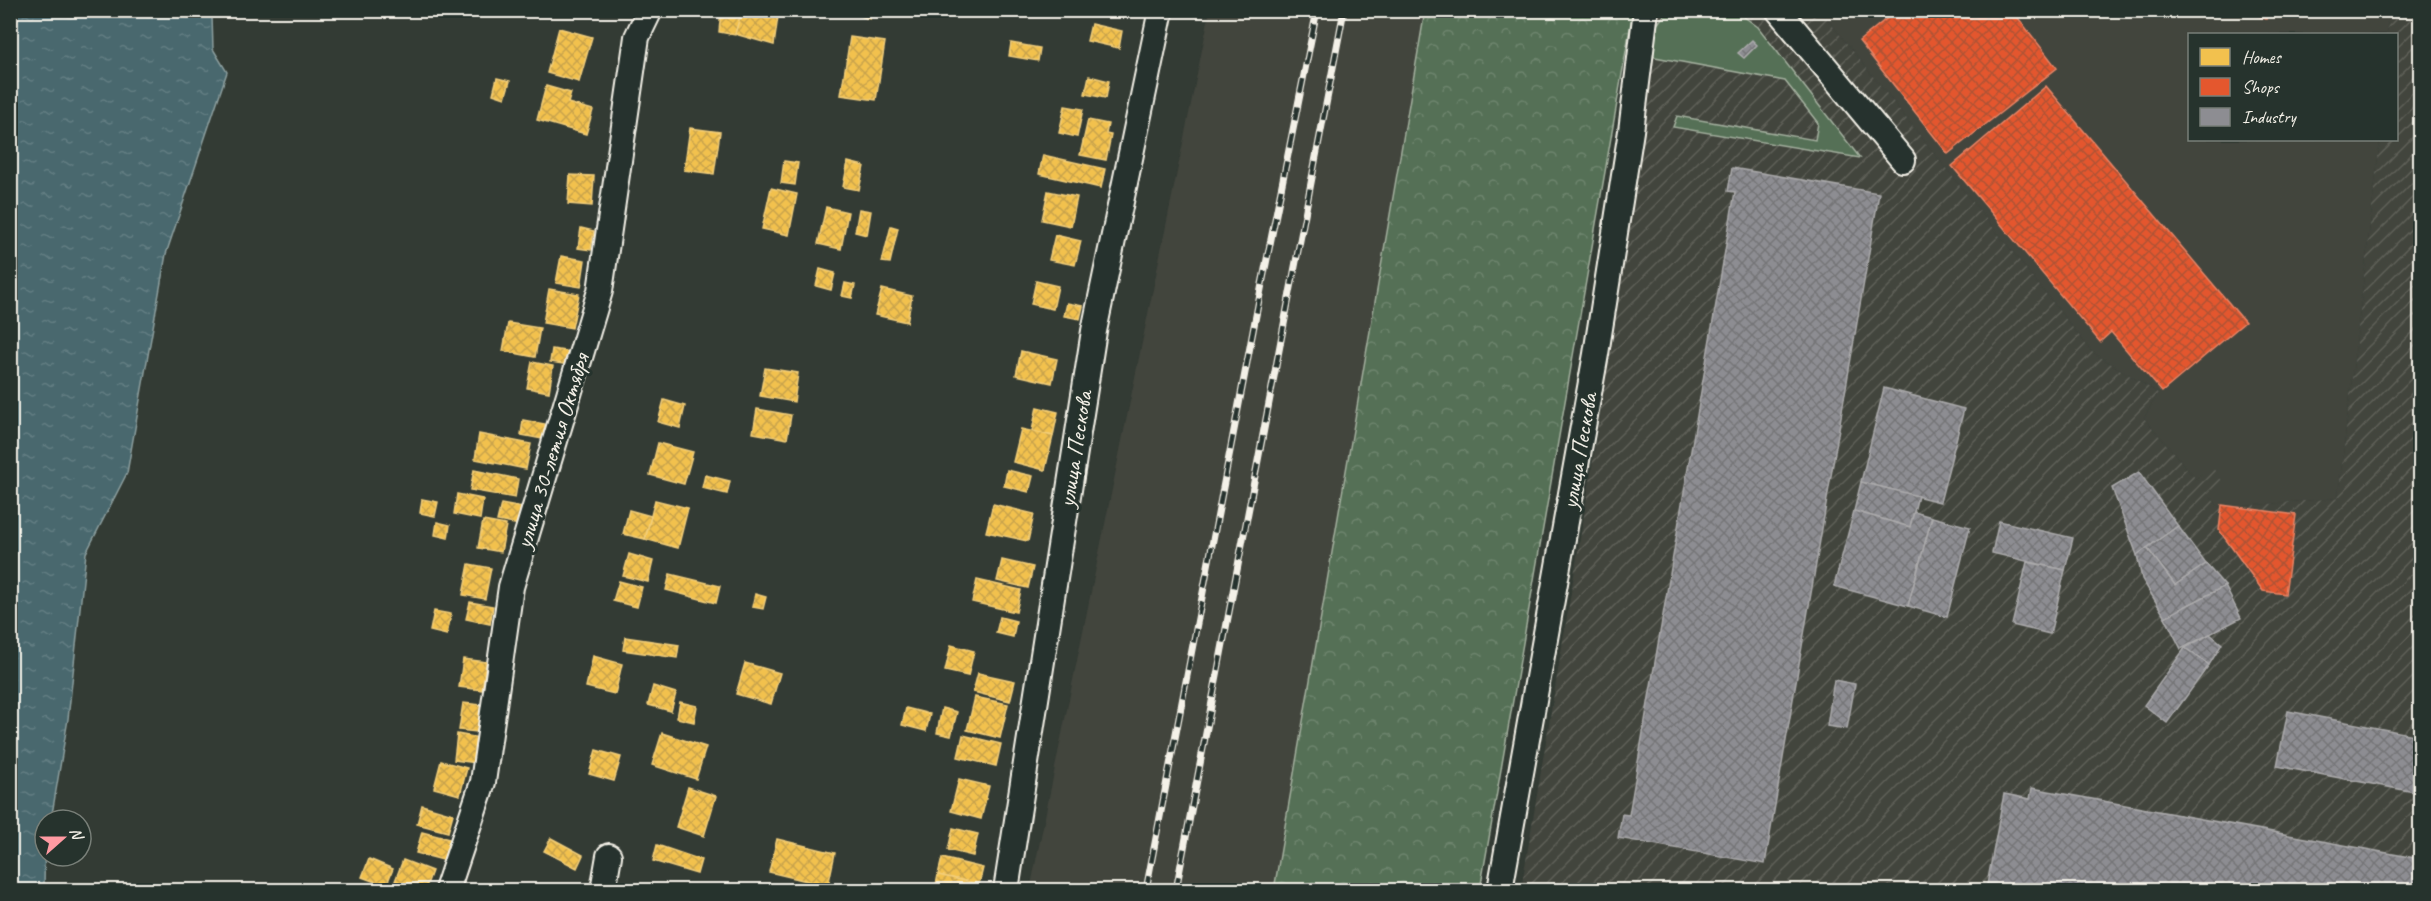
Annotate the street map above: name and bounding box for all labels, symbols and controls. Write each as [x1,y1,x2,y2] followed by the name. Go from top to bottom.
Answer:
[2188,33,2398,141] legend
[2242,46,2282,68] text: Homes
[2242,76,2281,98] text: Shops
[2242,106,2297,128] text: Industry
[508,349,596,554] street label: улица 30-летия Октября
[1051,387,1099,511] street label: улица Пескова
[1554,389,1604,513] street label: улица Пескова
[33,808,93,868] north arrow
[65,825,88,844] text: N

